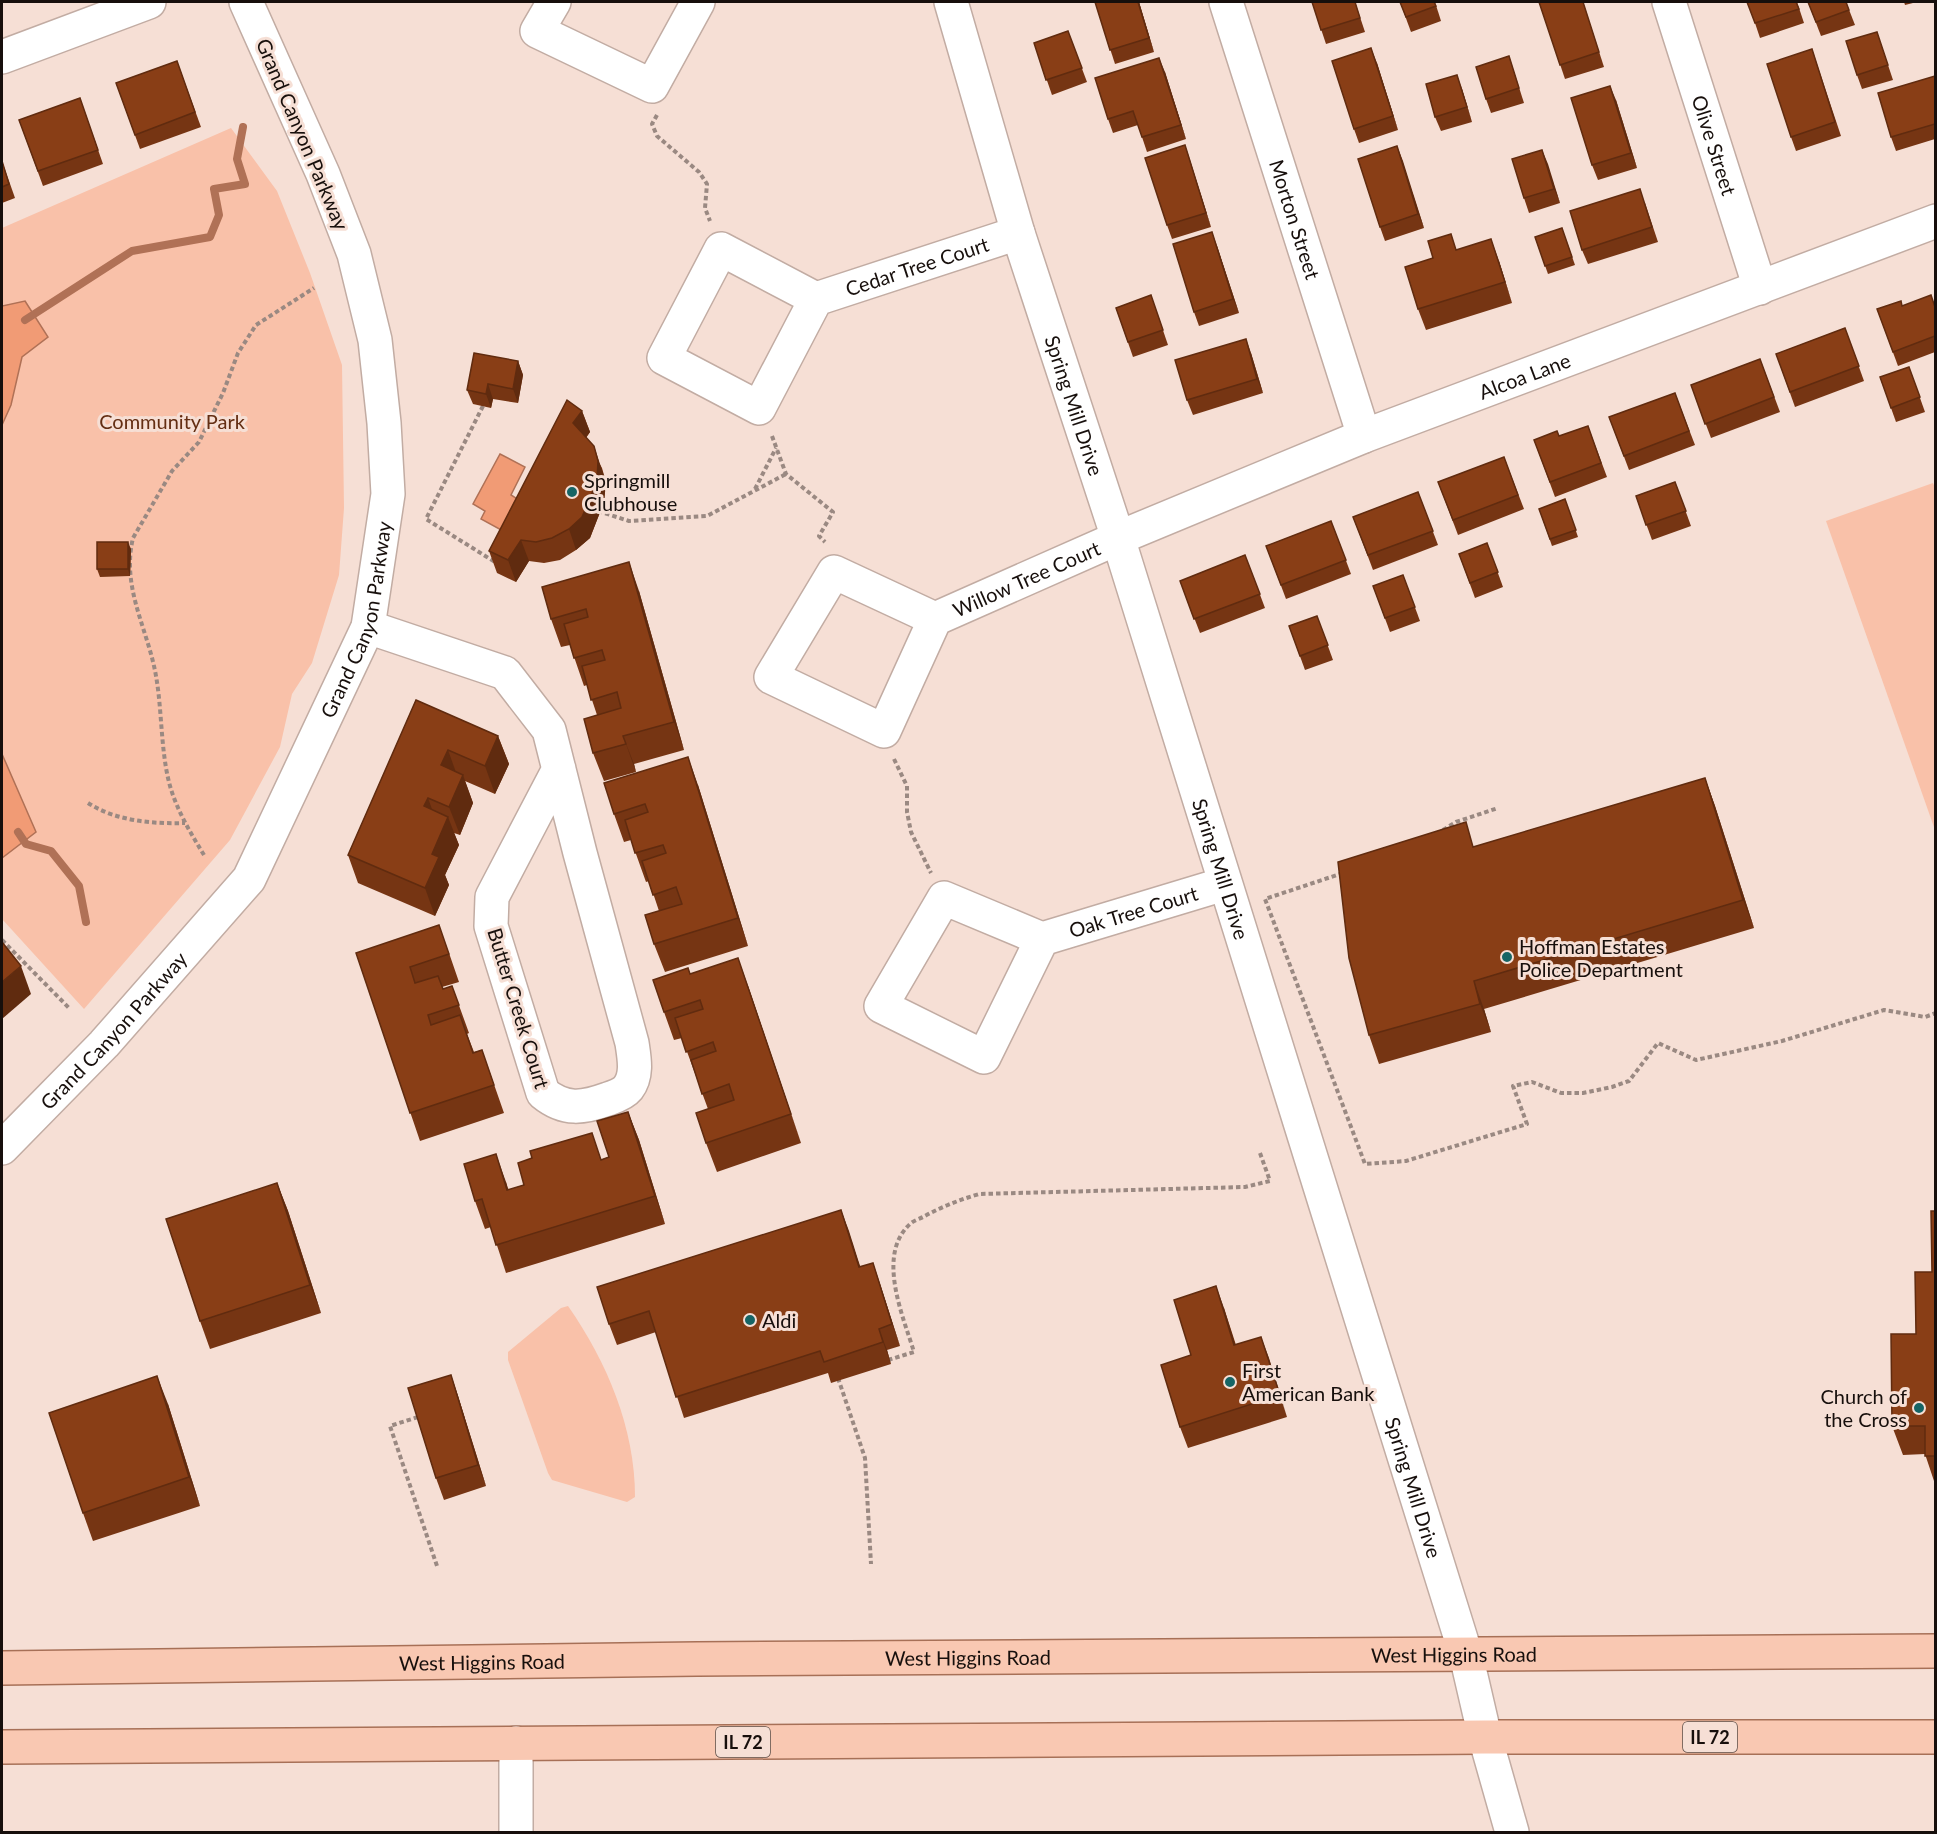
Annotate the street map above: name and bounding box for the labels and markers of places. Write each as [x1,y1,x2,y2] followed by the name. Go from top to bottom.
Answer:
[584,468,677,515] place label: Springmill Clubhouse
[565,485,579,499] marker: Springmill Clubhouse
[1519,934,1683,981] place label: Hoffman Estates Police Department
[1500,950,1514,964] marker: Hoffman Estates Police Department
[762,1308,796,1332] place label: Aldi
[743,1313,757,1327] marker: Aldi
[1242,1358,1375,1405] place label: First American Bank
[1223,1375,1237,1389] marker: First American Bank
[1821,1384,1907,1431] place label: Church of the Cross
[1912,1401,1926,1415] marker: Church of the Cross

